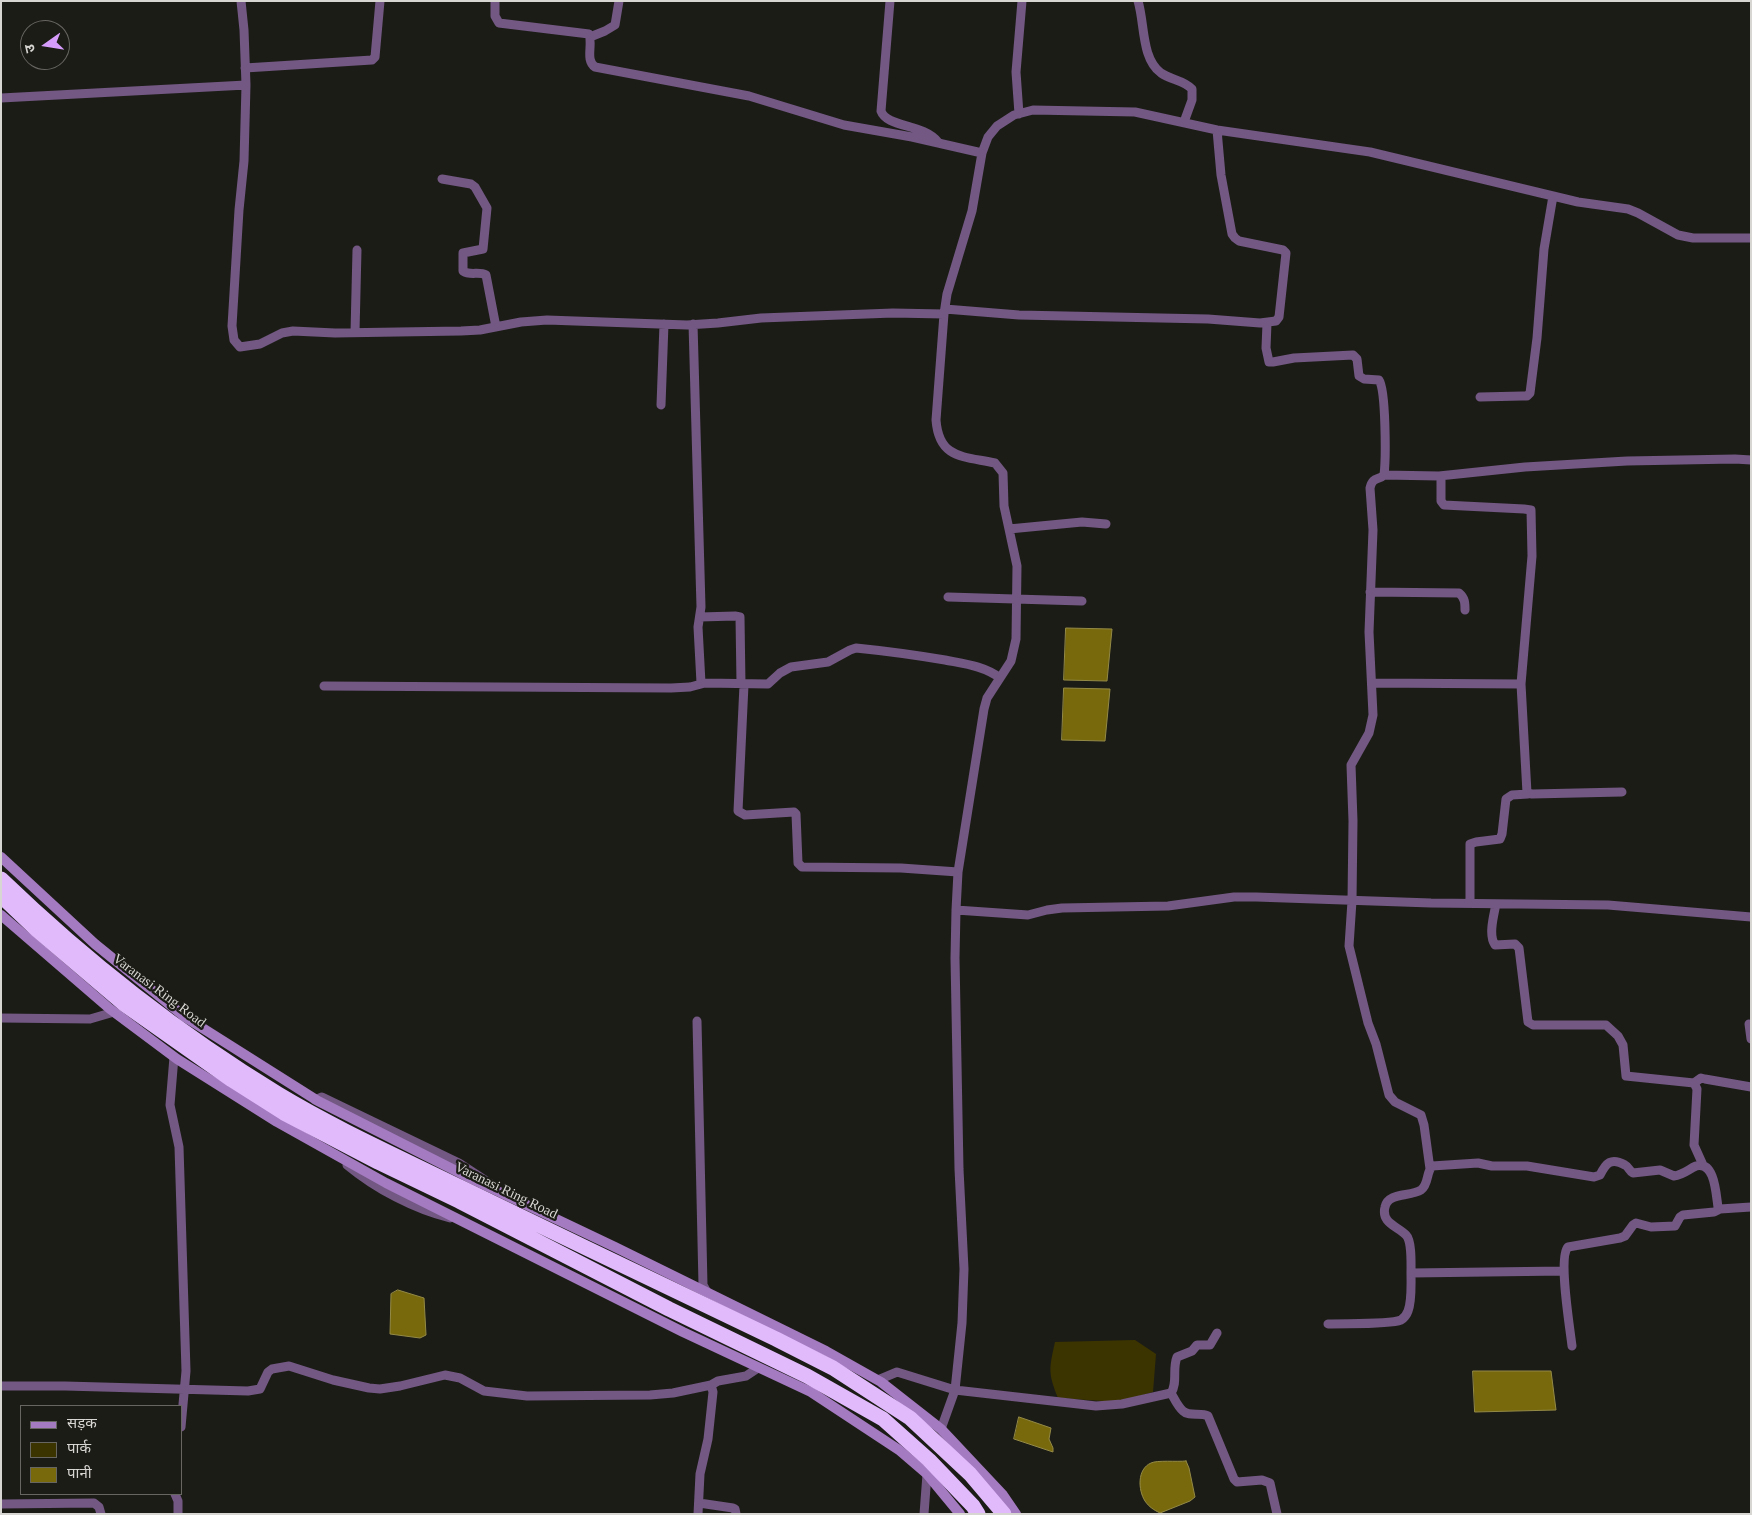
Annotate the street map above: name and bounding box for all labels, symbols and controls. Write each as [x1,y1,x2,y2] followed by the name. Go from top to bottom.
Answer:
[20,20,70,70] north arrow
[21,42,41,54] text: उ
[103,946,215,1036] street label: Varanasi Ring Road
[445,1156,567,1226] street label: Varanasi Ring Road
[20,1405,182,1495] legend
[67,1415,97,1434] text: सड़क
[67,1440,91,1459] text: पार्क
[67,1465,92,1484] text: पानी

